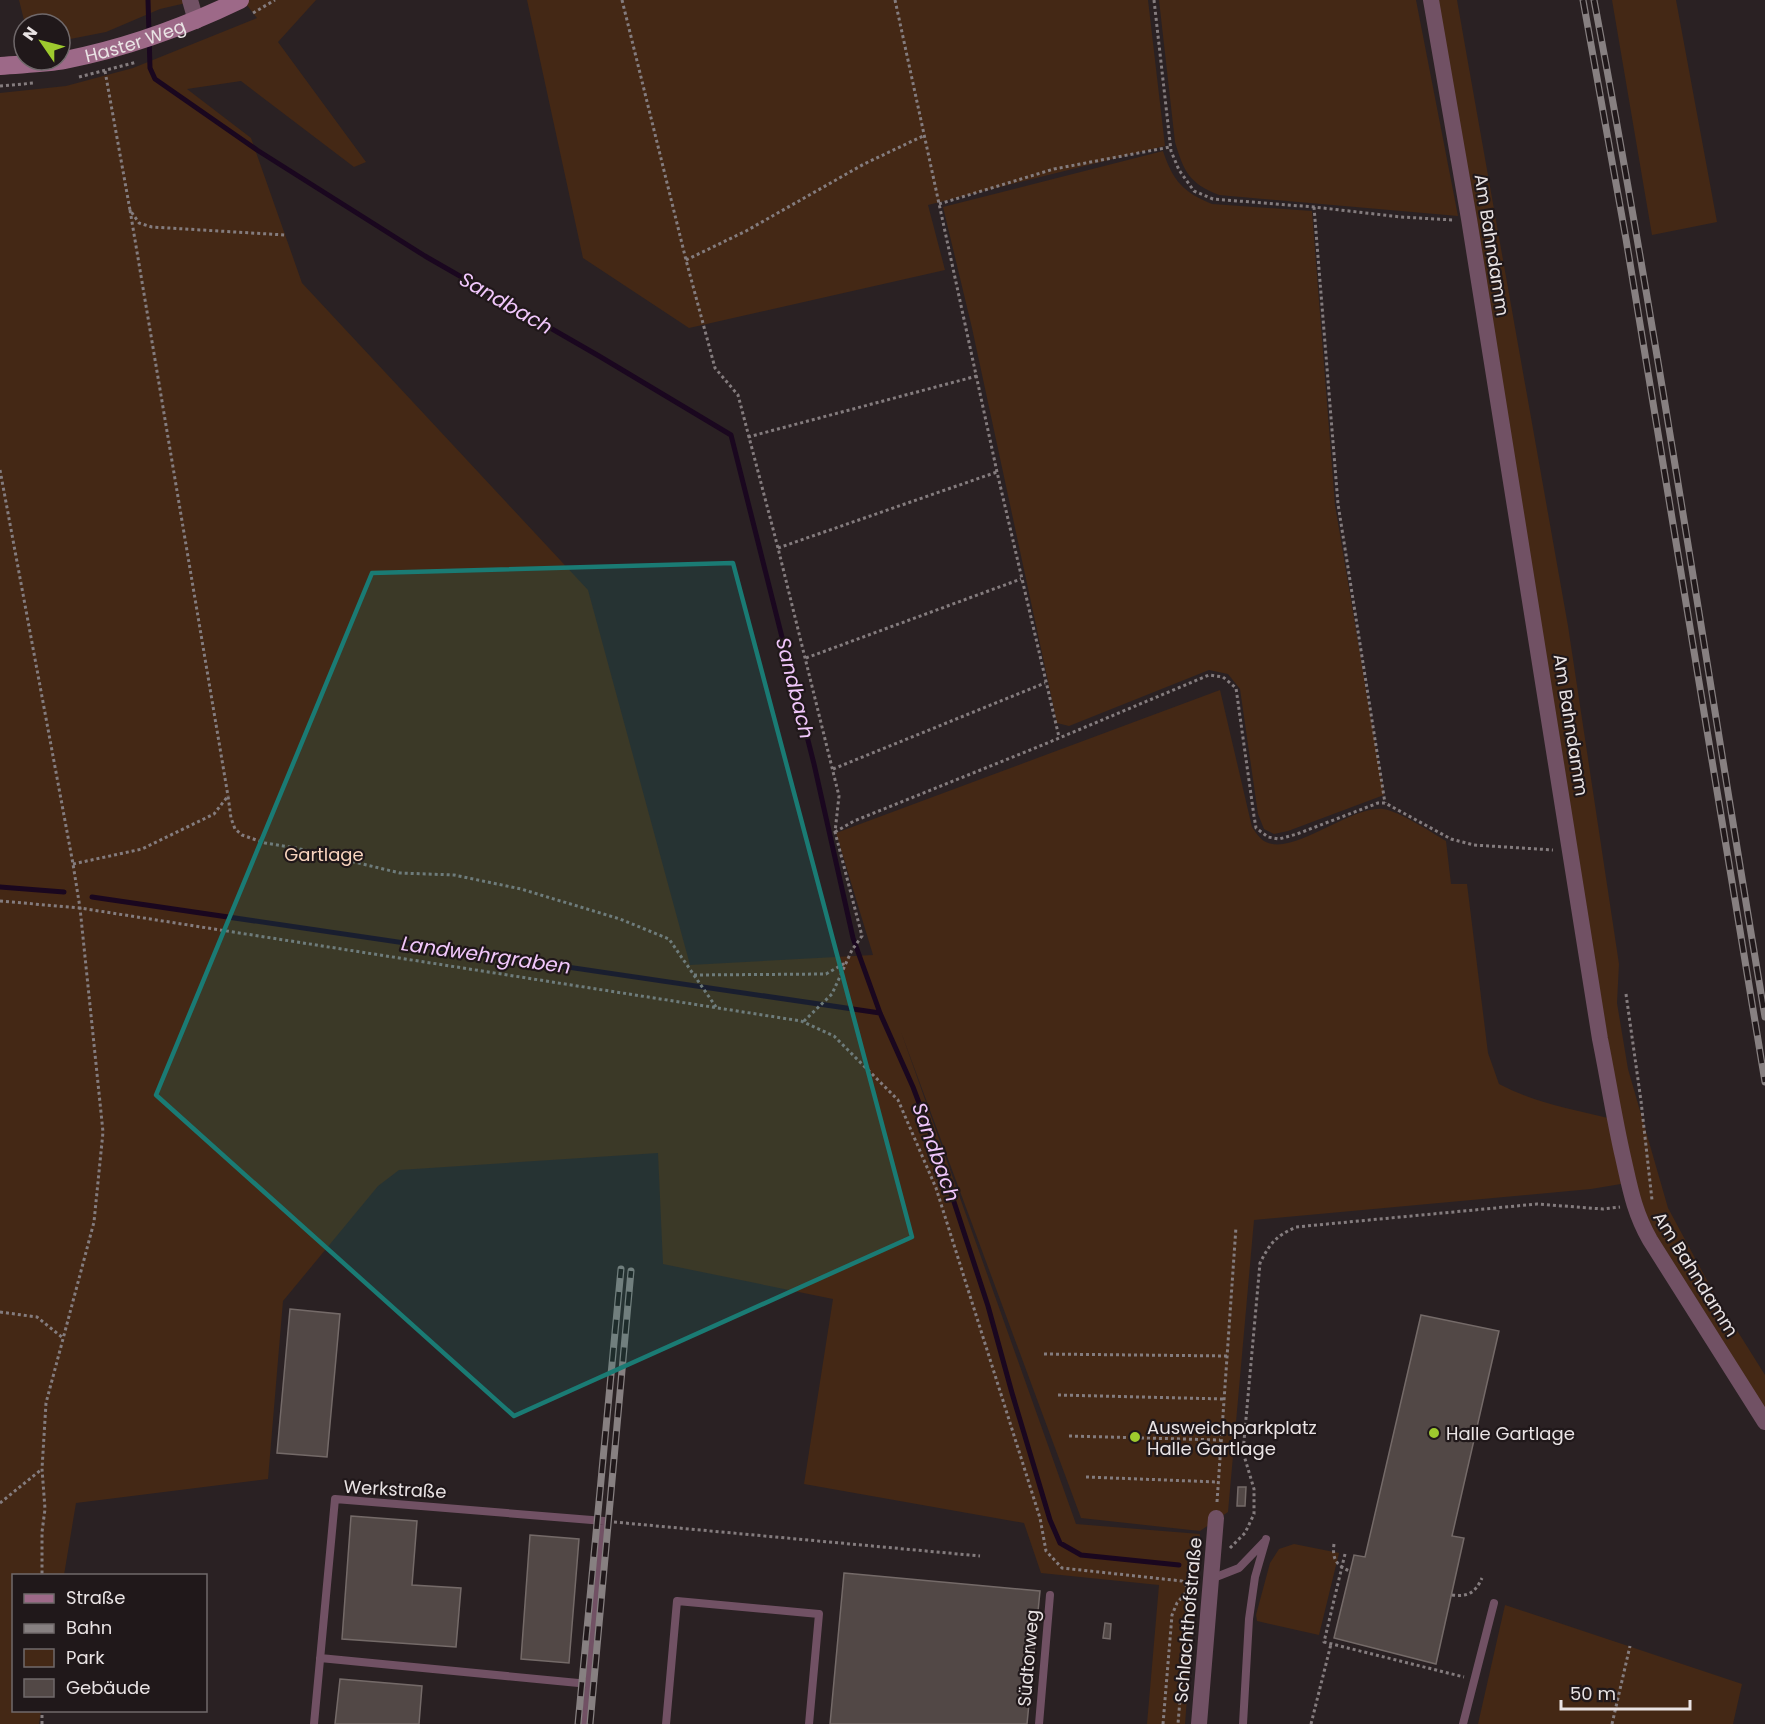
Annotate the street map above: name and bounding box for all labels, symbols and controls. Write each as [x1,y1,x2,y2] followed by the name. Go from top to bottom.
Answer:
[12,12,72,72] north arrow
[82,13,189,68] street label: Haster Weg
[17,22,43,45] text: N
[1468,172,1516,318] street label: Am Bahndamm
[454,265,558,341] water label: Sandbach
[769,634,821,742] water label: Sandbach
[1547,652,1595,798] street label: Am Bahndamm
[284,842,364,867] park label: Gartlage
[399,929,573,981] water label: Landwehrgraben
[905,1099,967,1205] water label: Sandbach
[1647,1207,1745,1341] street label: Am Bahndamm
[1147,1415,1317,1461] place label: Ausweichparkplatz Halle Gartlage
[1446,1421,1575,1446] place label: Halle Gartlage
[1427,1426,1441,1440] marker: Halle Gartlage
[1128,1430,1142,1444] marker: Ausweichparkplatz Halle Gartlage
[343,1474,447,1504] street label: Werkstraße
[1168,1536,1208,1704] street label: Schlachthofstraße
[12,1574,207,1712] legend
[66,1585,125,1610] text: Straße
[1011,1609,1045,1707] street label: Südtorweg
[66,1615,112,1640] text: Bahn
[66,1645,105,1670] text: Park
[1561,1673,1690,1711] scale bar
[66,1675,150,1700] text: Gebäude
[1570,1681,1616,1706] text: 50 m

